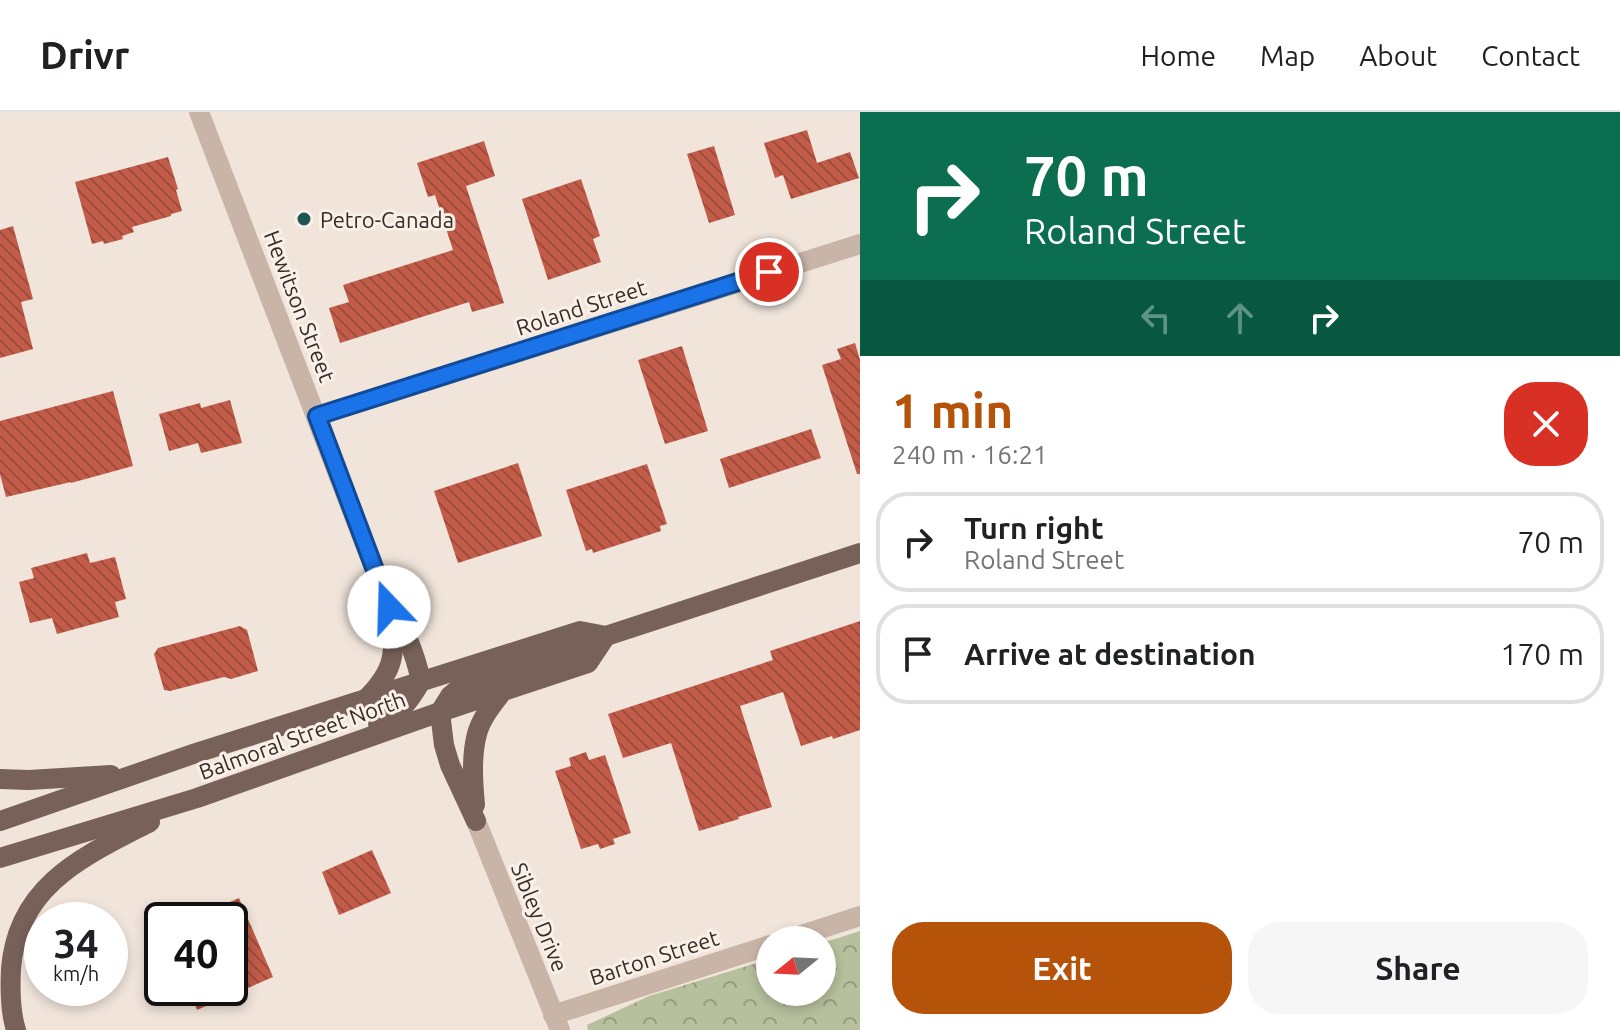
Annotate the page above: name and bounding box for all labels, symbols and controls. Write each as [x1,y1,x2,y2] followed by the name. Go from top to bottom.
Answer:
[40,34,129,76] text: Drivr
[1141,40,1216,71] text: Home
[1260,40,1315,71] text: Map
[1359,40,1437,71] text: About
[1481,40,1580,71] text: Contact
[892,144,996,248] icon: right
[1024,144,1149,207] text: 70 m
[320,207,454,232] place label: Petro-Canada
[295,210,313,228] marker: Petro-Canada
[1024,210,1246,251] text: Roland Street
[260,227,340,385] street label: Hewitson Street
[735,238,803,306] pin
[747,250,791,294] icon: arrive
[513,274,650,340] street label: Roland Street
[1134,296,1178,340] icon: left
[1218,296,1262,340] icon: ahead
[1302,296,1346,340] icon: right
[1504,382,1588,466] button: close
[892,383,1013,437] text: 1 min
[892,440,1048,469] text: 240 m · 16:21
[964,511,1104,545] text: Turn right
[896,520,940,564] icon: right
[1517,525,1584,559] text: 70 m
[964,545,1124,574] text: Roland Street
[347,565,431,649] position arrow
[896,632,940,676] icon: arrive
[964,637,1256,671] text: Arrive at destination
[1500,637,1584,671] text: 170 m
[195,686,409,784] street label: Balmoral Street North
[507,859,573,975] street label: Sibley Drive
[144,902,248,1006] speed limit sign: 40
[53,921,99,966] text: 34
[892,922,1232,1014] button: Exit
[1248,922,1588,1014] button: Share
[586,924,722,990] street label: Barton Street
[756,926,836,1006] north arrow
[756,926,836,1006] map controls
[53,962,99,985] text: km/h

